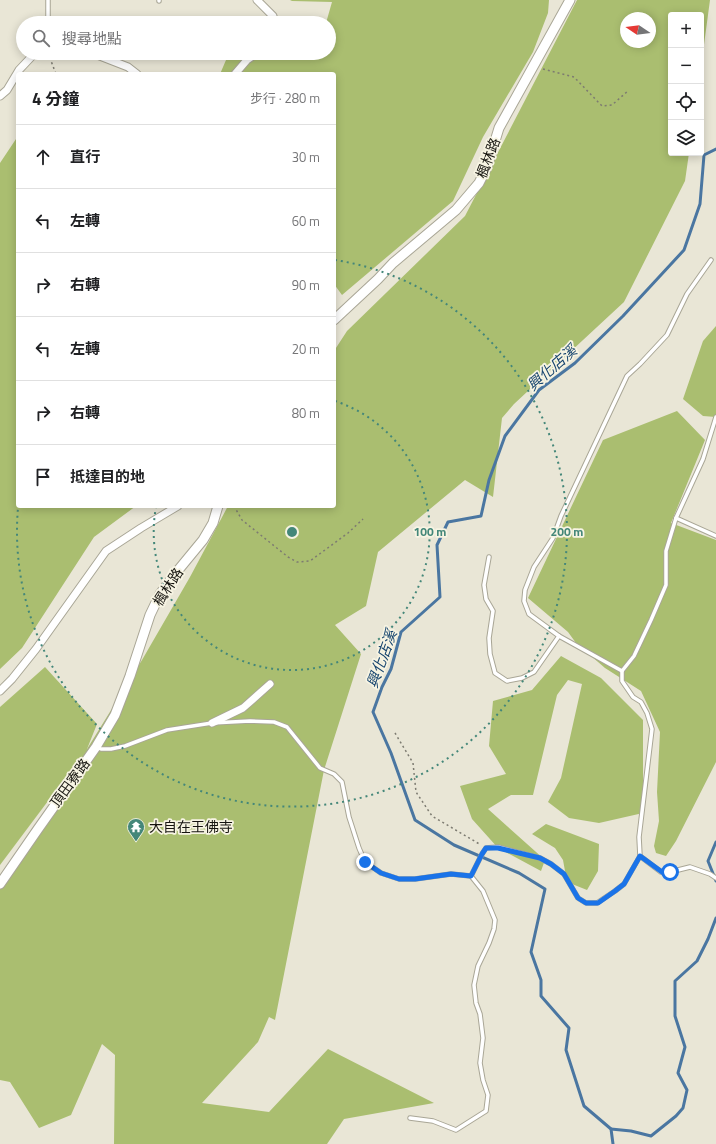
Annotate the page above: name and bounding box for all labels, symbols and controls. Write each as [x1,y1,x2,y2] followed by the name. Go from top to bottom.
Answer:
[620,12,656,48] north arrow
[668,12,704,156] map controls
[668,12,704,48] button: +
[16,16,336,60] search box
[30,27,52,49] icon: search
[62,27,122,50] text: 搜尋地點
[668,48,704,84] button: −
[668,84,704,120] button: locate
[32,86,79,112] text: 4 分鐘
[250,88,320,108] text: 步行 · 280 m
[668,120,704,156] button: layers
[470,134,505,181] street label: 楓林路
[70,145,100,168] text: 直行
[32,146,54,168] icon: ahead
[292,147,320,167] text: 30 m
[70,209,100,232] text: 左轉
[32,210,54,232] icon: left
[292,211,320,231] text: 60 m
[70,273,100,296] text: 右轉
[32,274,54,296] icon: right
[292,275,320,295] text: 90 m
[70,337,100,360] text: 左轉
[32,338,54,360] icon: left
[521,338,583,396] water label: 興化店溪
[292,339,320,359] text: 20 m
[70,401,100,424] text: 右轉
[32,402,54,424] icon: right
[292,403,320,423] text: 80 m
[70,465,145,488] text: 抵達目的地
[32,466,54,488] icon: arrive
[414,522,446,541] text: 100 m
[551,522,583,541] text: 200 m
[285,525,299,539] centre of rings
[147,563,188,610] street label: 楓林路
[360,625,403,691] water label: 興化店溪
[45,754,95,812] street label: 頂田寮路
[149,816,233,837] place label: 大自在王佛寺
[126,817,146,842] temple icon: 大自在王佛寺
[356,853,374,871] route end
[661,863,679,881] route start

